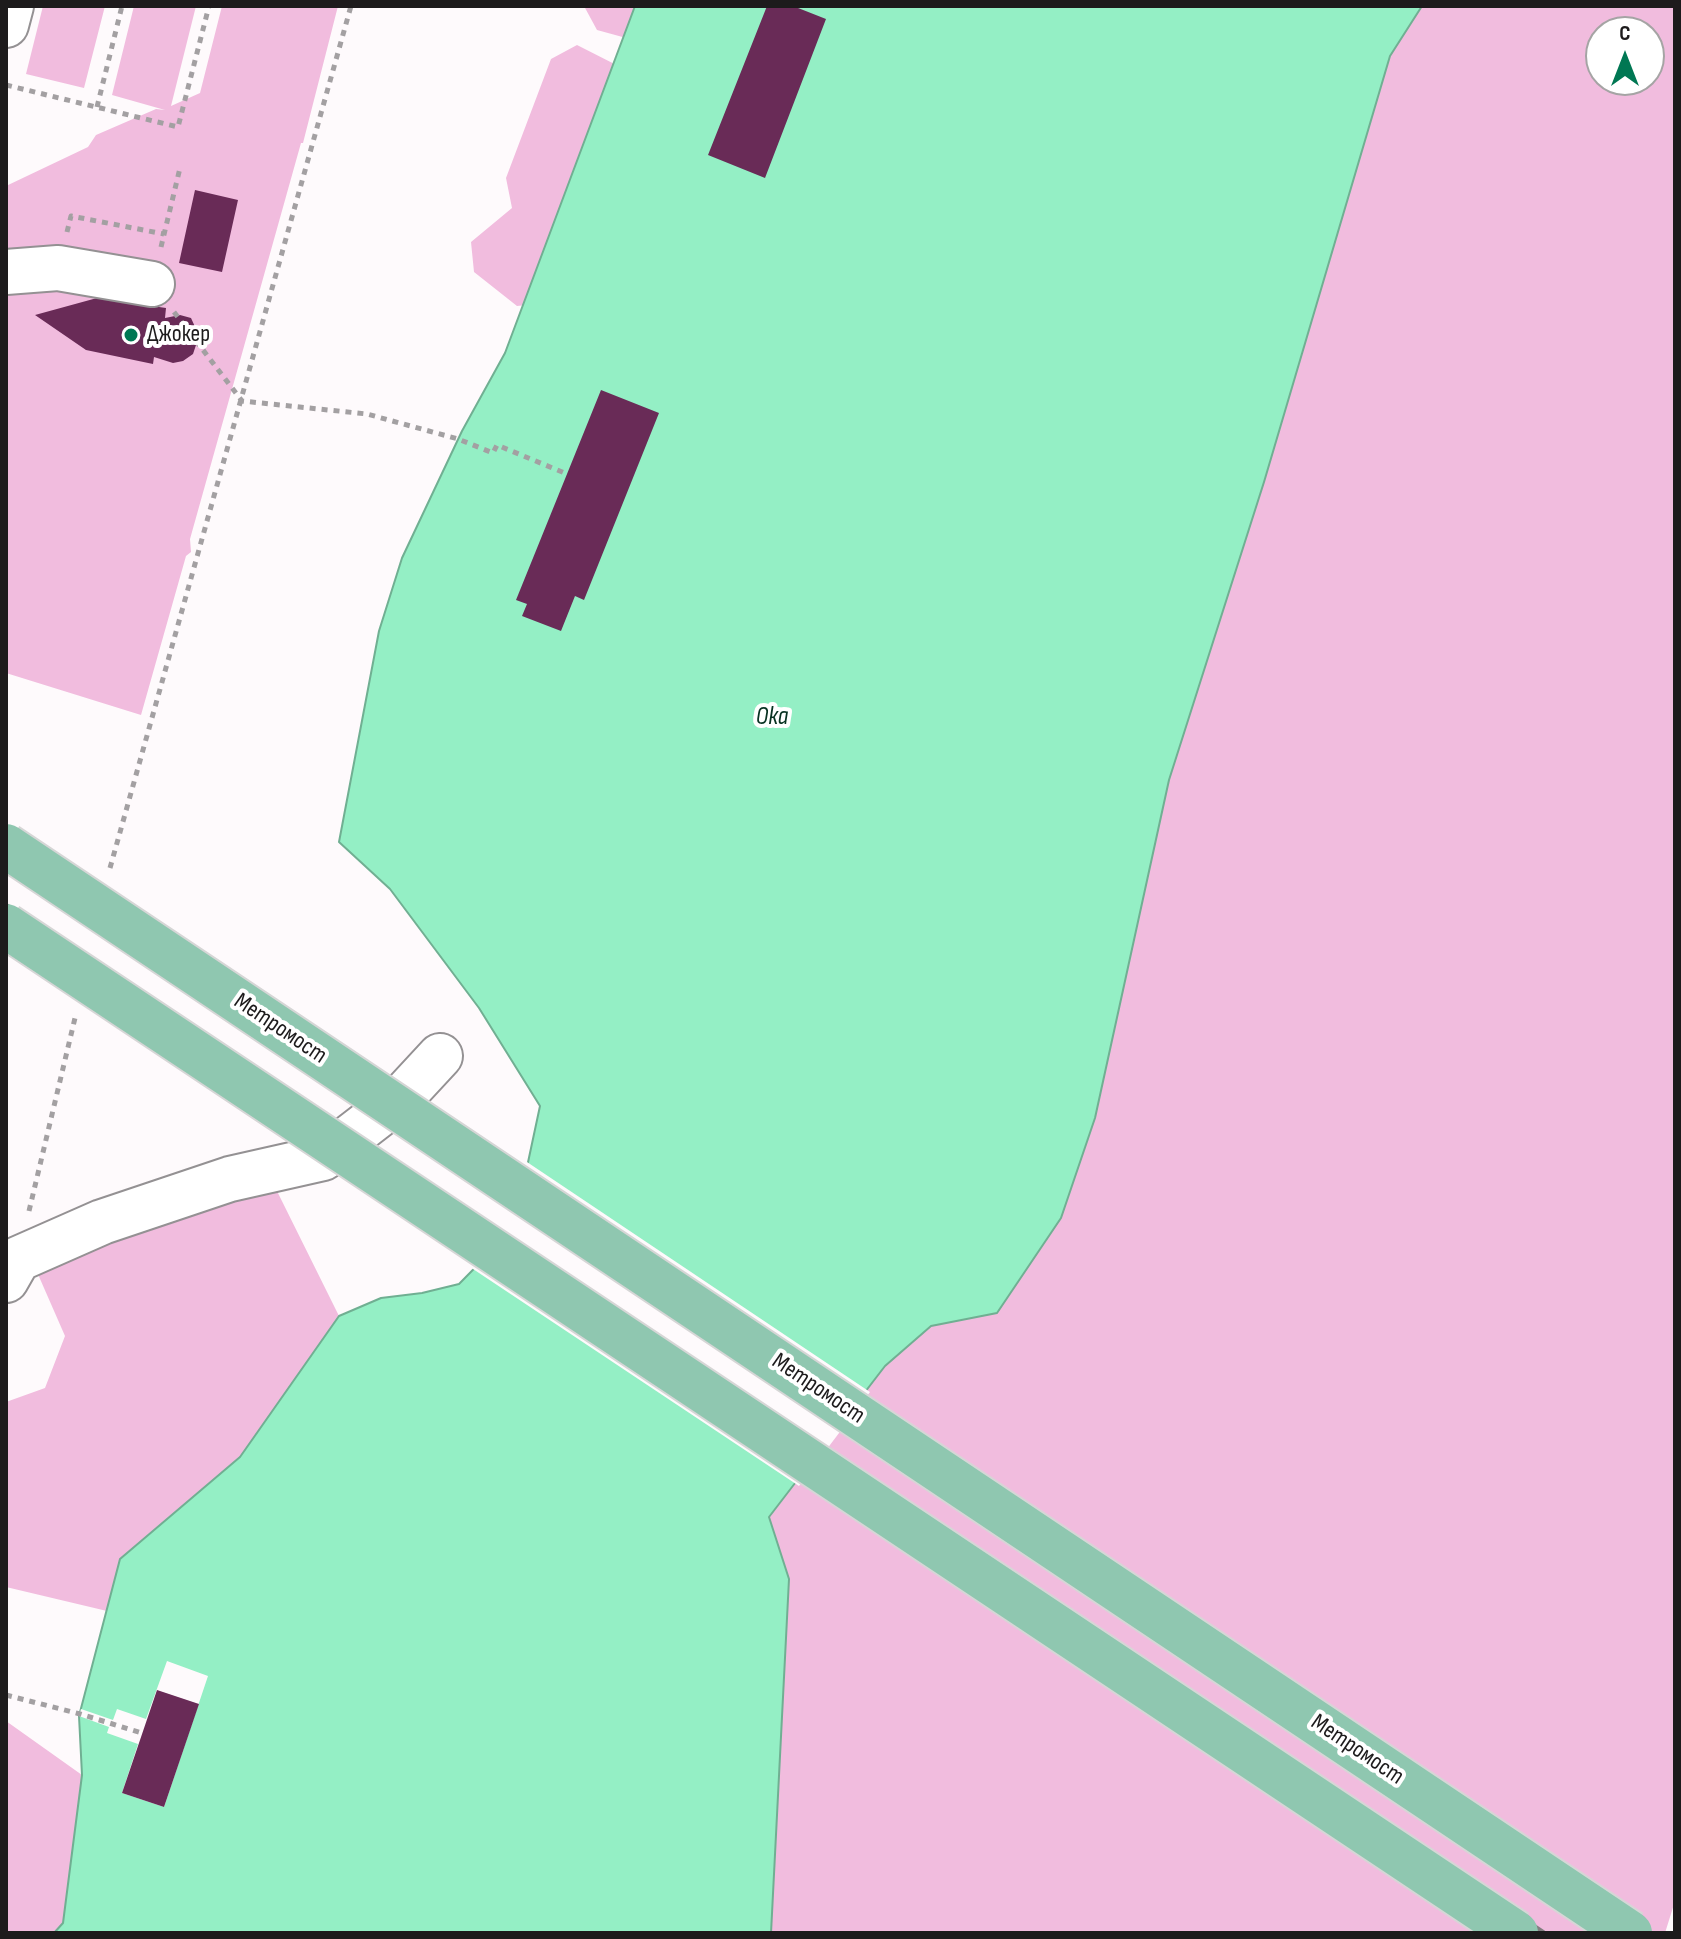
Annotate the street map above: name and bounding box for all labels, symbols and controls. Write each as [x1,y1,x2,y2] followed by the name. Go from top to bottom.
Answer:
[1585,16,1665,96] north arrow
[1619,20,1631,47] text: С
[147,321,210,349] place label: Джокер
[122,326,140,344] marker: Джокер
[756,701,788,733] water label: Ока
[228,988,332,1070] street label: Метромост
[766,1348,870,1430] street label: Метромост
[1305,1709,1409,1791] street label: Метромост

